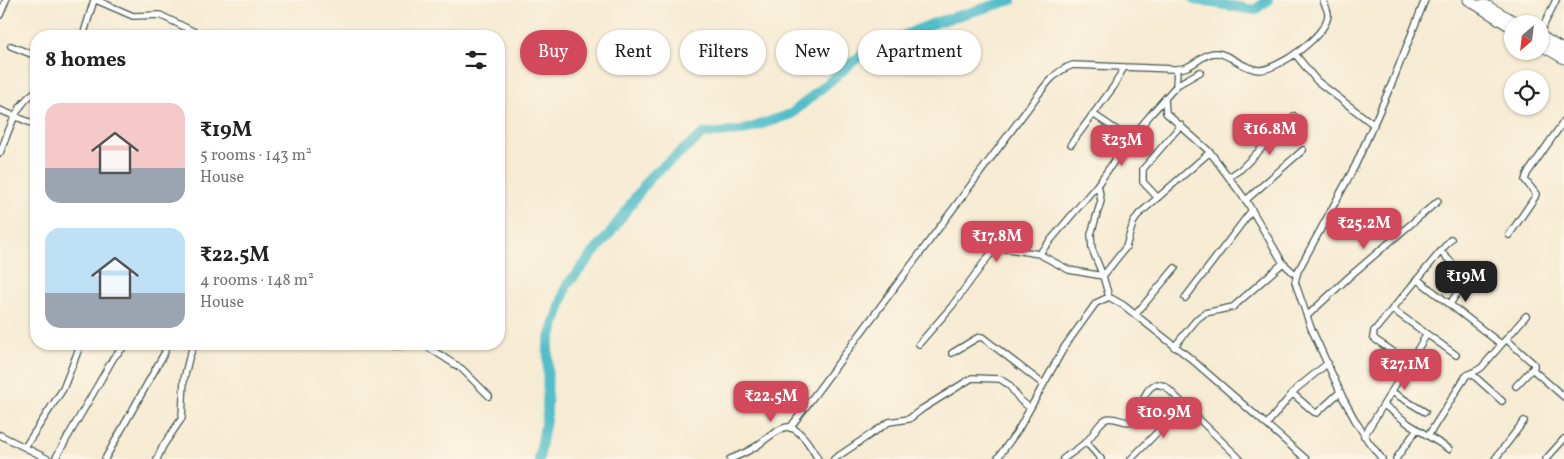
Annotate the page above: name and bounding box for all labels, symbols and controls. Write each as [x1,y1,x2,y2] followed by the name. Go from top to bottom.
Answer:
[1504,15,1549,60] north arrow
[1504,15,1549,115] map controls
[520,30,587,75] chip: Buy
[597,30,670,75] chip: Rent
[680,30,766,75] chip: Filters
[776,30,848,75] chip: New
[858,30,981,75] chip: Apartment
[45,46,126,75] text: 8 homes
[462,46,490,74] icon: filters
[1504,70,1549,115] button: locate
[1229,114,1311,156] pin: ₹16.8M
[200,116,252,145] text: ₹19M
[1244,119,1296,141] text: ₹16.8M
[85,123,145,183] icon: home
[1092,124,1152,167] pin: ₹23M
[1102,130,1142,152] text: ₹23M
[200,145,312,167] text: 5 rooms · 143 m²
[200,167,244,189] text: House
[1323,208,1405,250] pin: ₹25.2M
[1337,213,1391,235] text: ₹25.2M
[956,220,1038,263] pin: ₹17.8M
[972,226,1022,248] text: ₹17.8M
[200,241,270,270] text: ₹22.5M
[85,248,145,308] icon: home
[1436,260,1496,303] pin: ₹19M
[1446,266,1486,288] text: ₹19M
[200,270,314,292] text: 4 rooms · 148 m²
[200,292,244,314] text: House
[1364,348,1446,391] pin: ₹27.1M
[1380,354,1430,376] text: ₹27.1M
[730,380,812,423] pin: ₹22.5M
[744,386,798,408] text: ₹22.5M
[1123,396,1205,439] pin: ₹10.9M
[1137,402,1191,424] text: ₹10.9M

